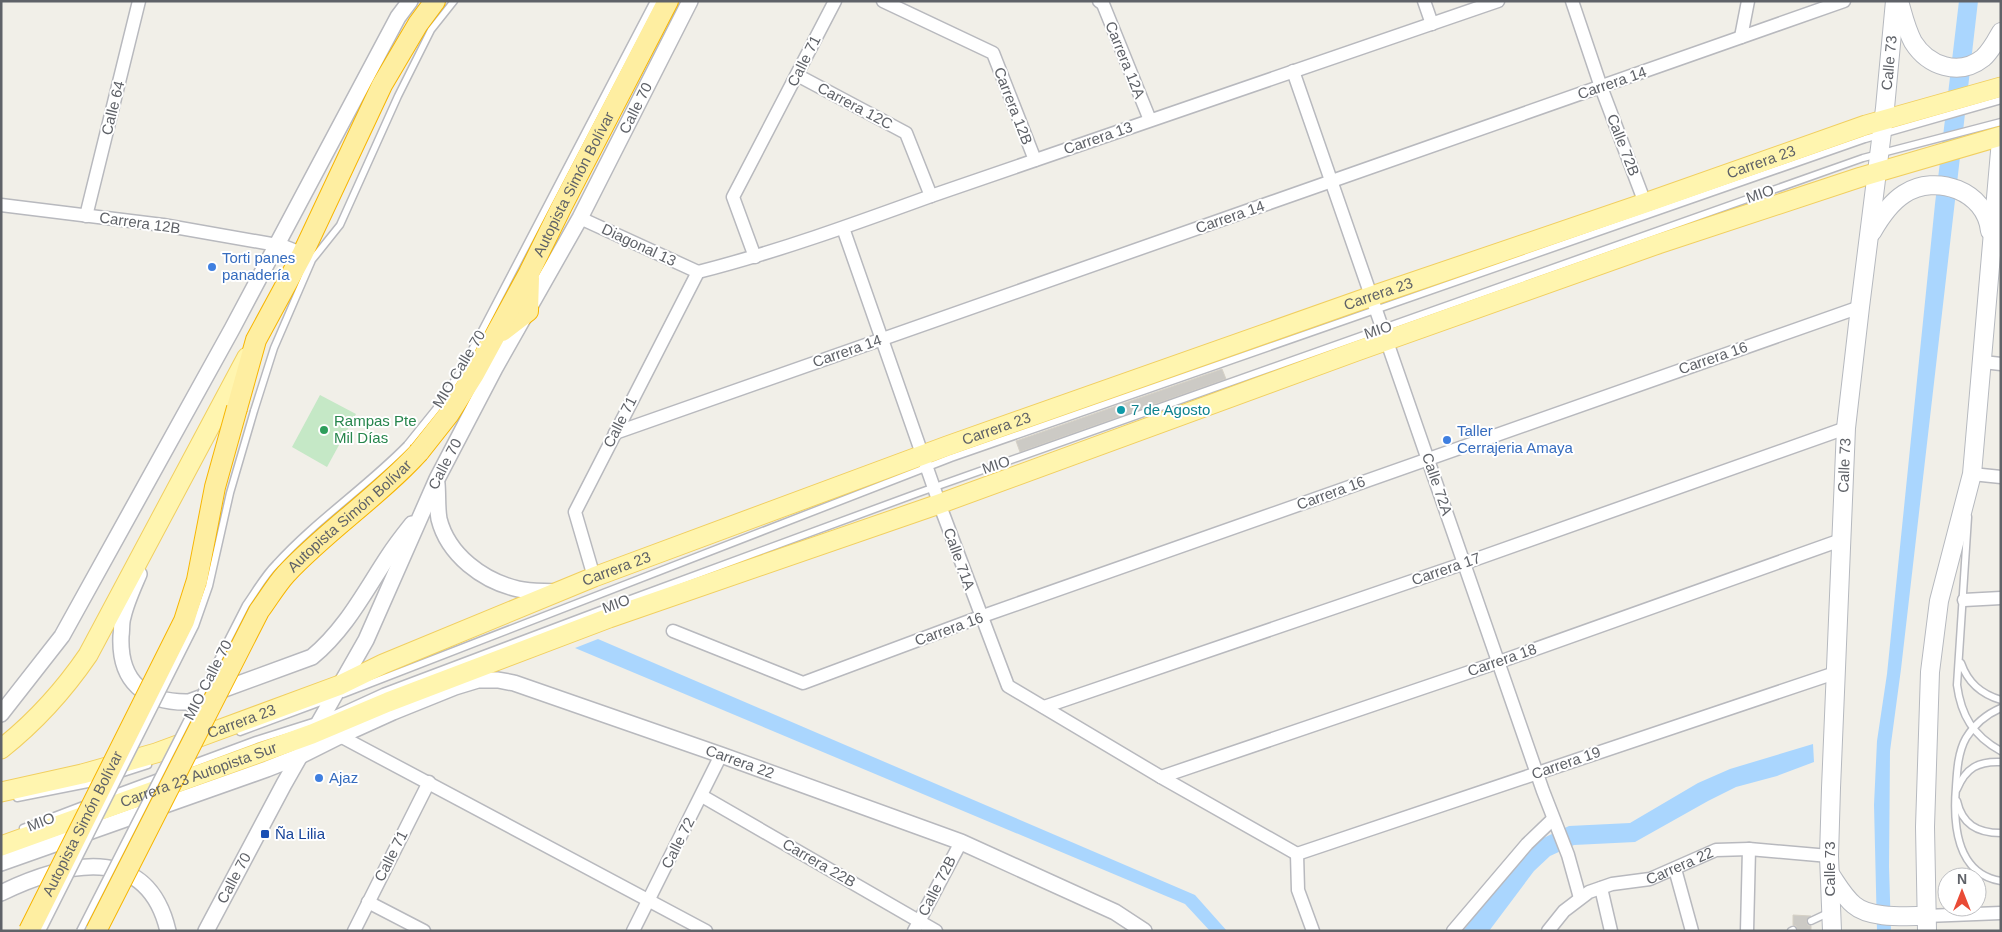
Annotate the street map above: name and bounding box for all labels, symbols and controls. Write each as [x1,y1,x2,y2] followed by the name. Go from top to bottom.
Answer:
[1102,19,1149,101] street label: Carrera 12A
[783,32,824,89] street label: Calle 71
[1878,35,1900,91] street label: Calle 73
[1575,63,1649,102] street label: Carrera 14
[991,65,1036,147] street label: Carrera 12B
[98,79,127,137] street label: Calle 64
[615,79,655,136] street label: Calle 70
[815,79,896,133] street label: Carrera 12C
[529,109,617,259] street label: Autopista Simón Bolívar
[1604,111,1643,178] street label: Calle 72B
[1061,118,1135,157] street label: Carrera 13
[1724,142,1798,181] street label: Carrera 23
[1744,181,1776,206] street label: MIO
[1193,197,1267,236] street label: Carrera 14
[98,208,182,237] street label: Carrera 12B
[599,220,679,269] street label: Diagonal 13
[222,249,295,283] place label: Torti panes panadería
[206,261,218,273] marker: Torti panes panadería
[1341,274,1415,313] street label: Carrera 23
[1362,317,1394,342] street label: MIO
[429,327,488,411] street label: MIO Calle 70
[810,331,884,370] street label: Carrera 14
[1676,338,1750,377] street label: Carrera 16
[599,393,640,450] street label: Calle 71
[1131,401,1210,418] place label: 7 de Agosto
[1115,404,1127,416] marker: 7 de Agosto
[960,408,1033,448] street label: Carrera 23
[334,412,417,446] place label: Rampas Pte Mil Días
[1457,422,1574,456] place label: Taller Cerrajeria Amaya
[318,424,330,436] marker: Rampas Pte Mil Días
[1441,434,1453,446] marker: Taller Cerrajeria Amaya
[424,435,465,492] street label: Calle 70
[1834,437,1854,493] street label: Calle 73
[1419,450,1456,517] street label: Calle 72A
[980,452,1012,477] street label: MIO
[284,456,415,575] street label: Autopista Simón Bolívar
[1294,472,1367,513] street label: Carrera 16
[940,525,979,592] street label: Calle 71A
[579,548,653,589] street label: Carrera 23
[1409,549,1483,588] street label: Carrera 17
[600,591,632,616] street label: MIO
[912,608,985,649] street label: Carrera 16
[180,637,235,723] street label: MIO Calle 70
[1465,640,1539,679] street label: Carrera 18
[205,701,278,741] street label: Carrera 23
[118,738,279,810] street label: Carrera 23 Autopista Sur
[703,741,777,782] street label: Carrera 22
[1529,743,1603,782] street label: Carrera 19
[39,748,126,899] street label: Autopista Simón Bolívar
[329,769,358,786] place label: Ajaz
[313,772,325,784] marker: Ajaz
[25,809,57,835] street label: MIO
[657,814,698,871] street label: Calle 72
[275,825,326,842] place label: Ña Lilia
[370,827,411,884] street label: Calle 71
[259,828,271,840] marker: Ña Lilia
[780,835,859,890] street label: Carrera 22B
[1821,841,1838,897] street label: Calle 73
[1643,843,1716,888] street label: Carrera 22
[213,849,254,906] street label: Calle 70
[914,853,959,919] street label: Calle 72B
[1937,867,1987,917] north arrow
[1957,871,1967,887] text: N

